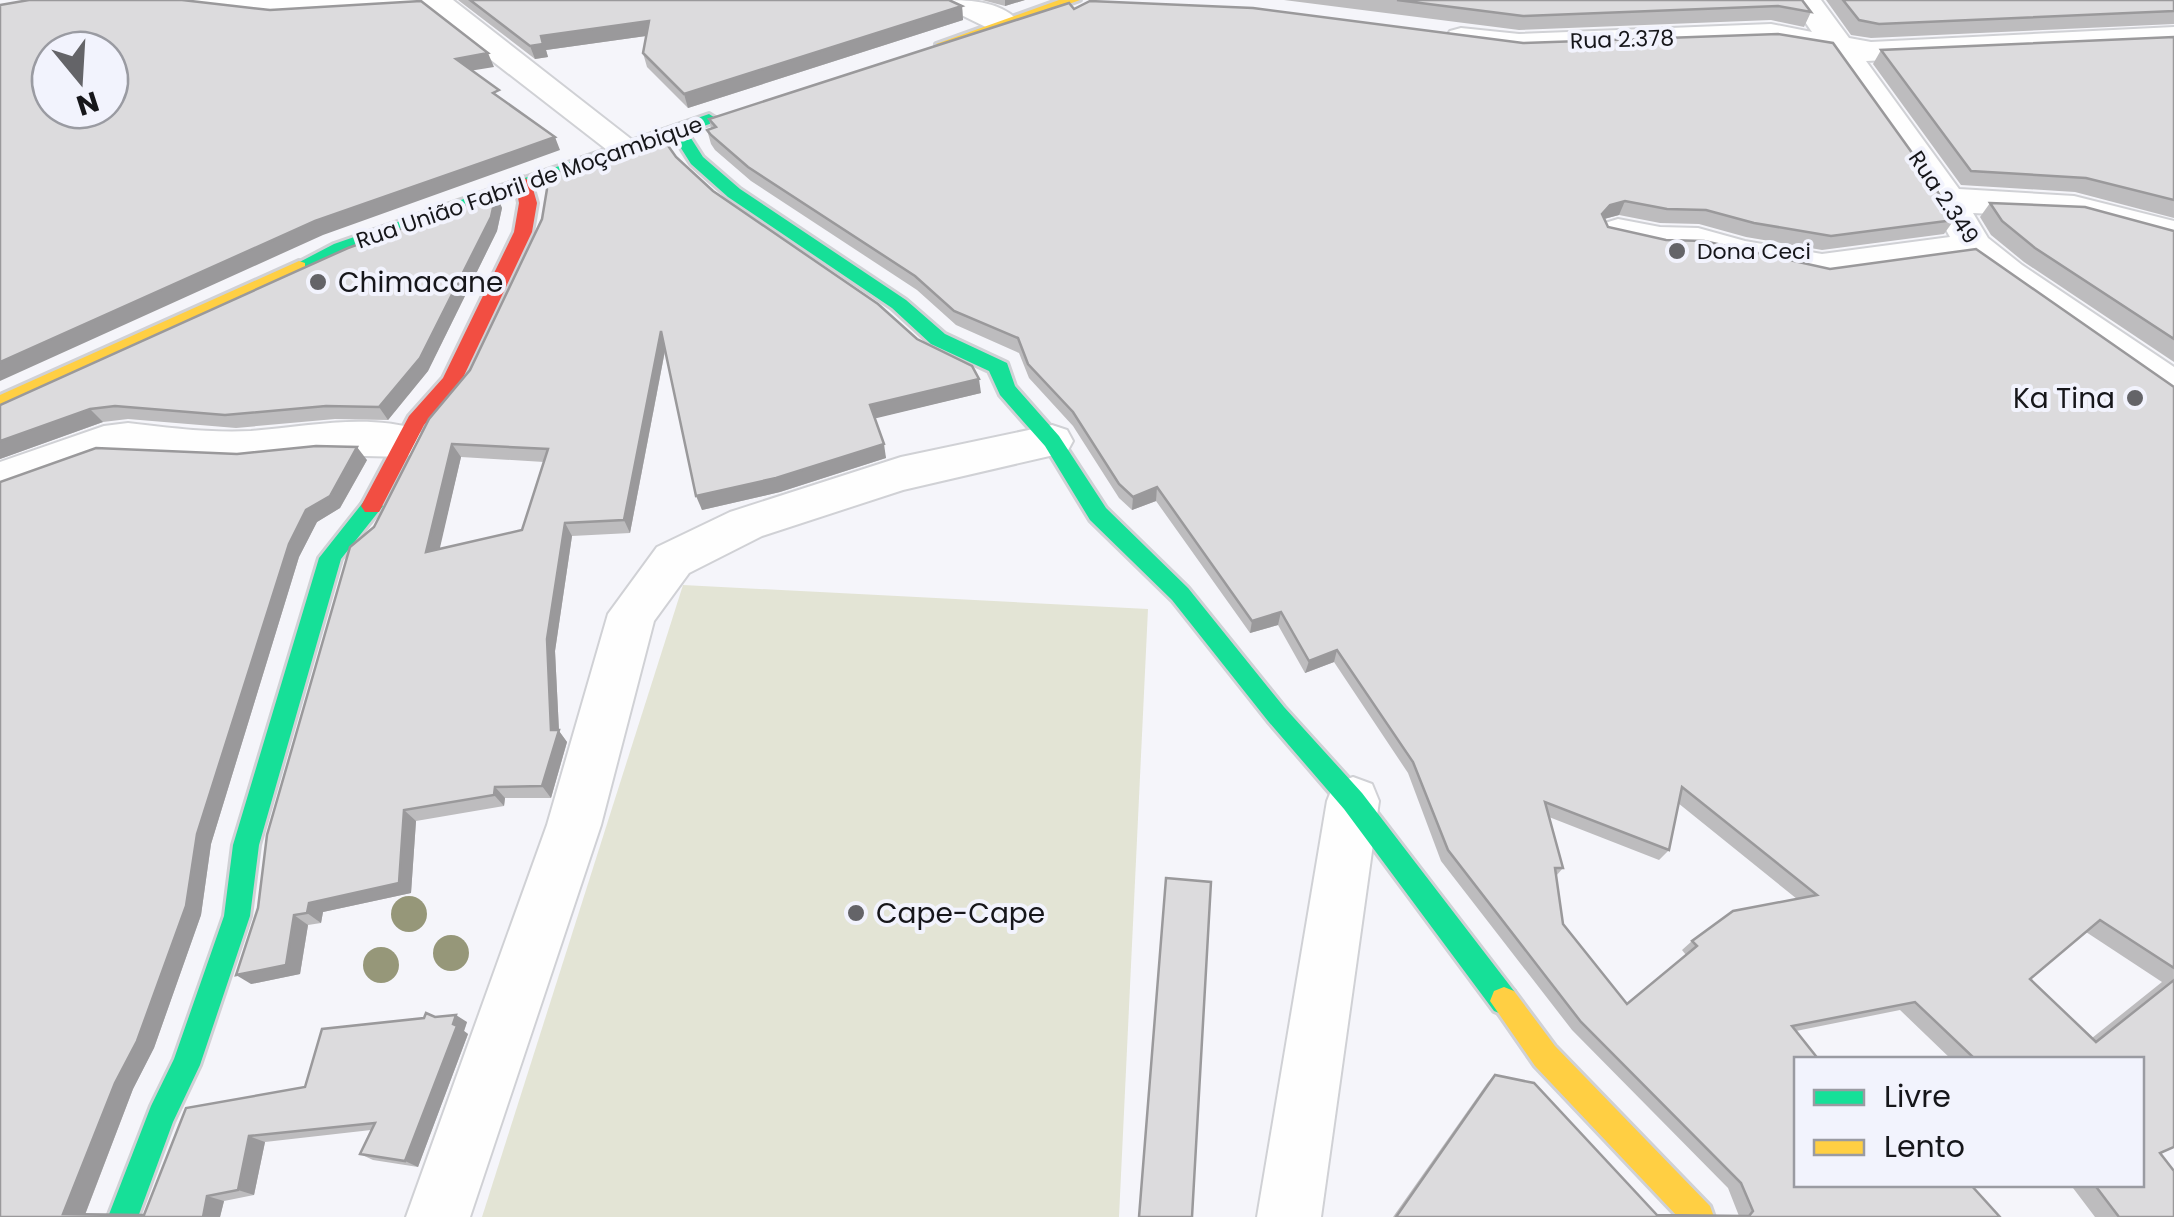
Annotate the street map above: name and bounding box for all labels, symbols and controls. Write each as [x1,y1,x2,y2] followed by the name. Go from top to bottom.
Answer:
[1569,22,1675,57] street label: Rua 2.378
[30,30,130,130] north arrow
[72,82,104,125] text: N
[352,109,706,256] street label: Rua União Fabril de Moçambique
[1901,145,1986,250] street label: Rua 2.349
[1697,236,1811,267] place label: Dona Ceci
[1666,240,1688,262] marker: Dona Ceci
[338,263,503,302] place label: Chimacane
[307,271,329,293] marker: Chimacane
[2013,379,2115,418] place label: Ka Tina
[2124,387,2146,409] marker: Ka Tina
[876,894,1045,933] place label: Cape-Cape
[845,902,867,924] marker: Cape-Cape
[1794,1057,2144,1187] legend
[1884,1075,1951,1118] text: Livre
[1884,1125,1965,1168] text: Lento

